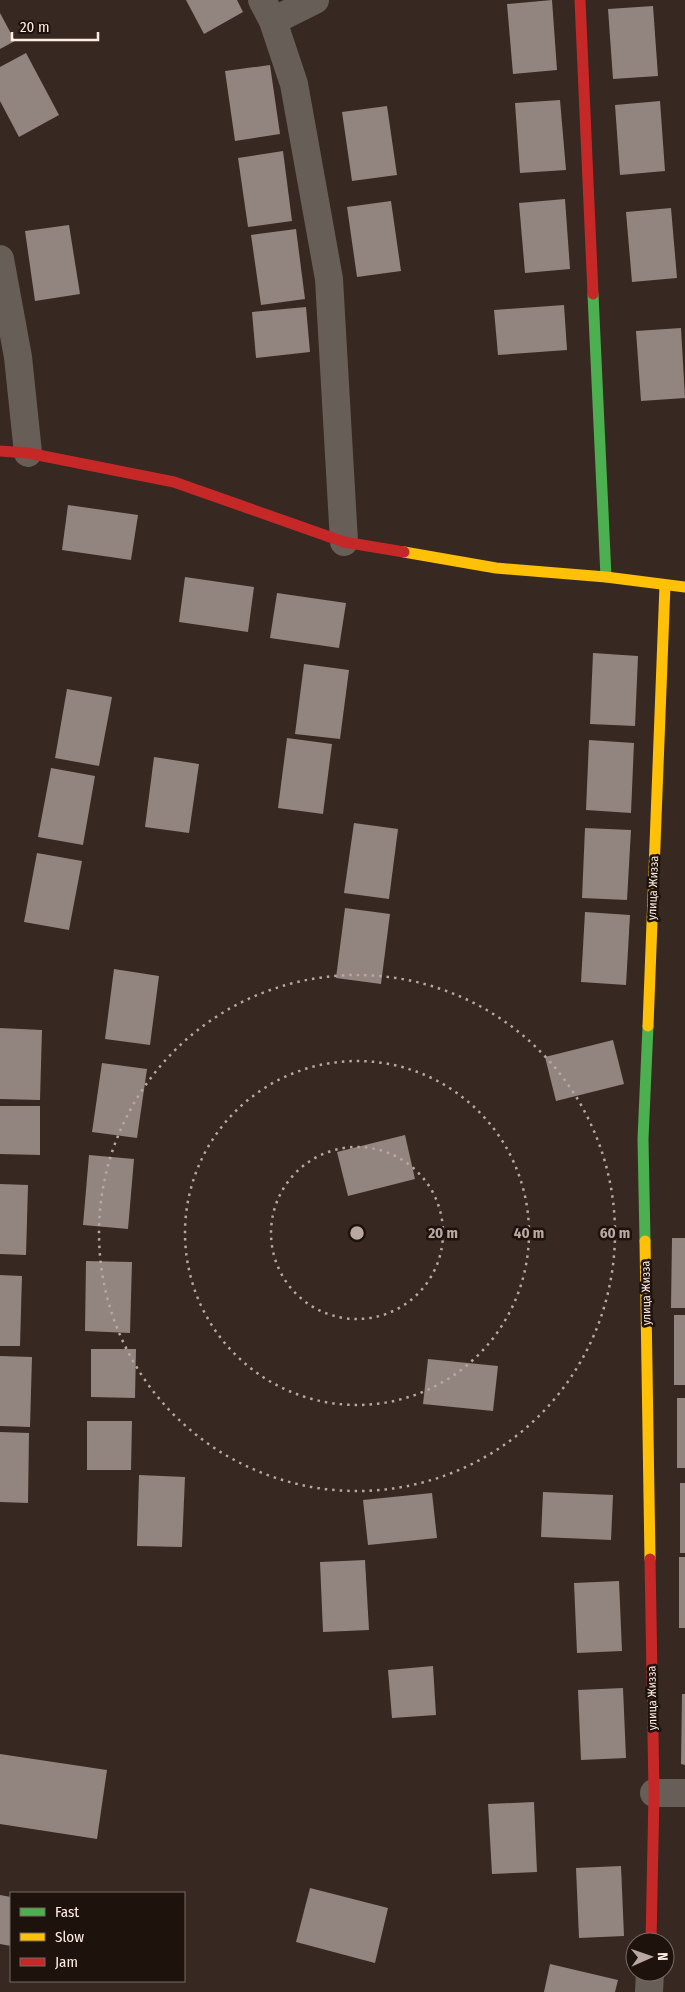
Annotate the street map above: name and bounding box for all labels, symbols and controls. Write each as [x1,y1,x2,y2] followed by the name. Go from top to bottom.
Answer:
[12,10,99,42] scale bar
[20,18,50,36] text: 20 m
[645,855,661,920] street label: улица Жизза
[348,1224,366,1242] centre of rings
[427,1224,458,1242] text: 20 m
[514,1224,544,1242] text: 40 m
[600,1224,630,1242] text: 60 m
[638,1261,654,1325] street label: улица Жизза
[644,1666,660,1730] street label: улица Жизза
[10,1892,185,1982] legend
[55,1903,79,1921] text: Fast
[55,1928,84,1946] text: Slow
[625,1932,675,1982] north arrow
[654,1952,671,1961] text: N
[55,1953,78,1971] text: Jam

